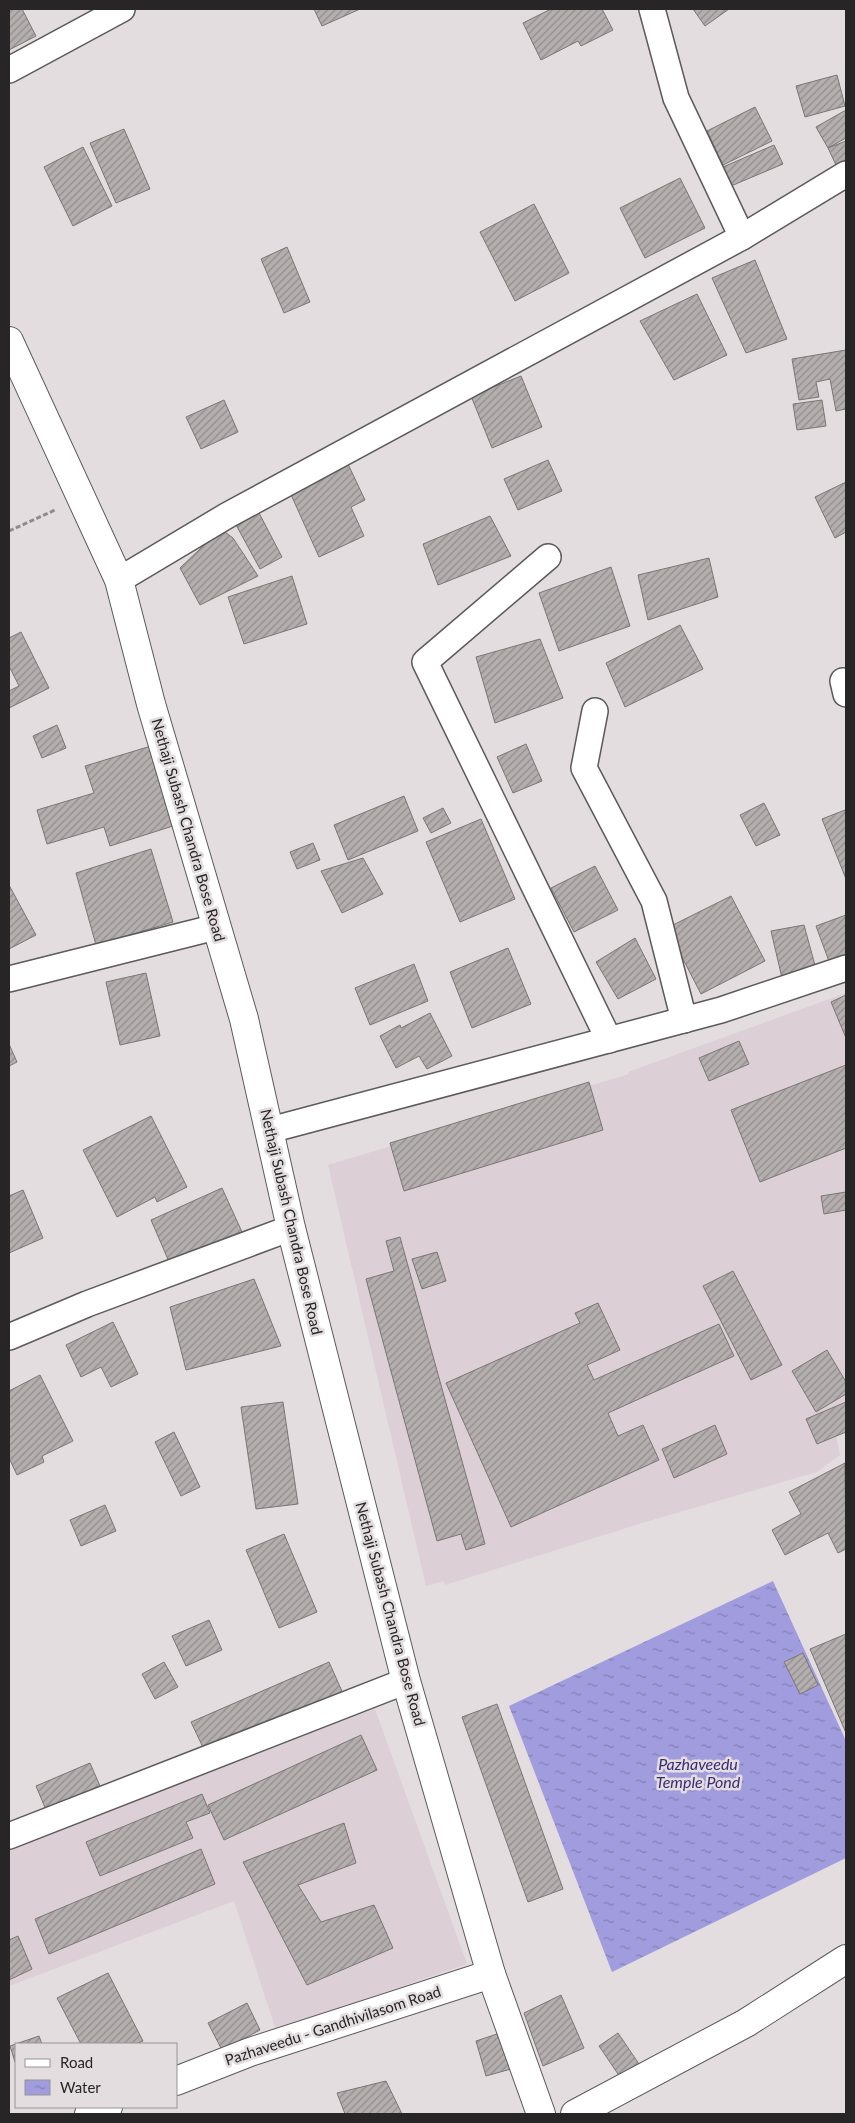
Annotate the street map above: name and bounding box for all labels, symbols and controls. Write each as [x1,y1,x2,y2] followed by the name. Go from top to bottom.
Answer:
[148,716,229,943] street label: Nethaji Subash Chandra Bose Road
[257,1107,327,1336] street label: Nethaji Subash Chandra Bose Road
[352,1500,430,1728] street label: Nethaji Subash Chandra Bose Road
[656,1754,741,1791] water label: Pazhaveedu Temple Pond
[222,1982,443,2069] street label: Pazhaveedu - Gandhivilasom Road
[15,2043,178,2108] legend
[60,2053,93,2071] text: Road
[60,2078,101,2096] text: Water

